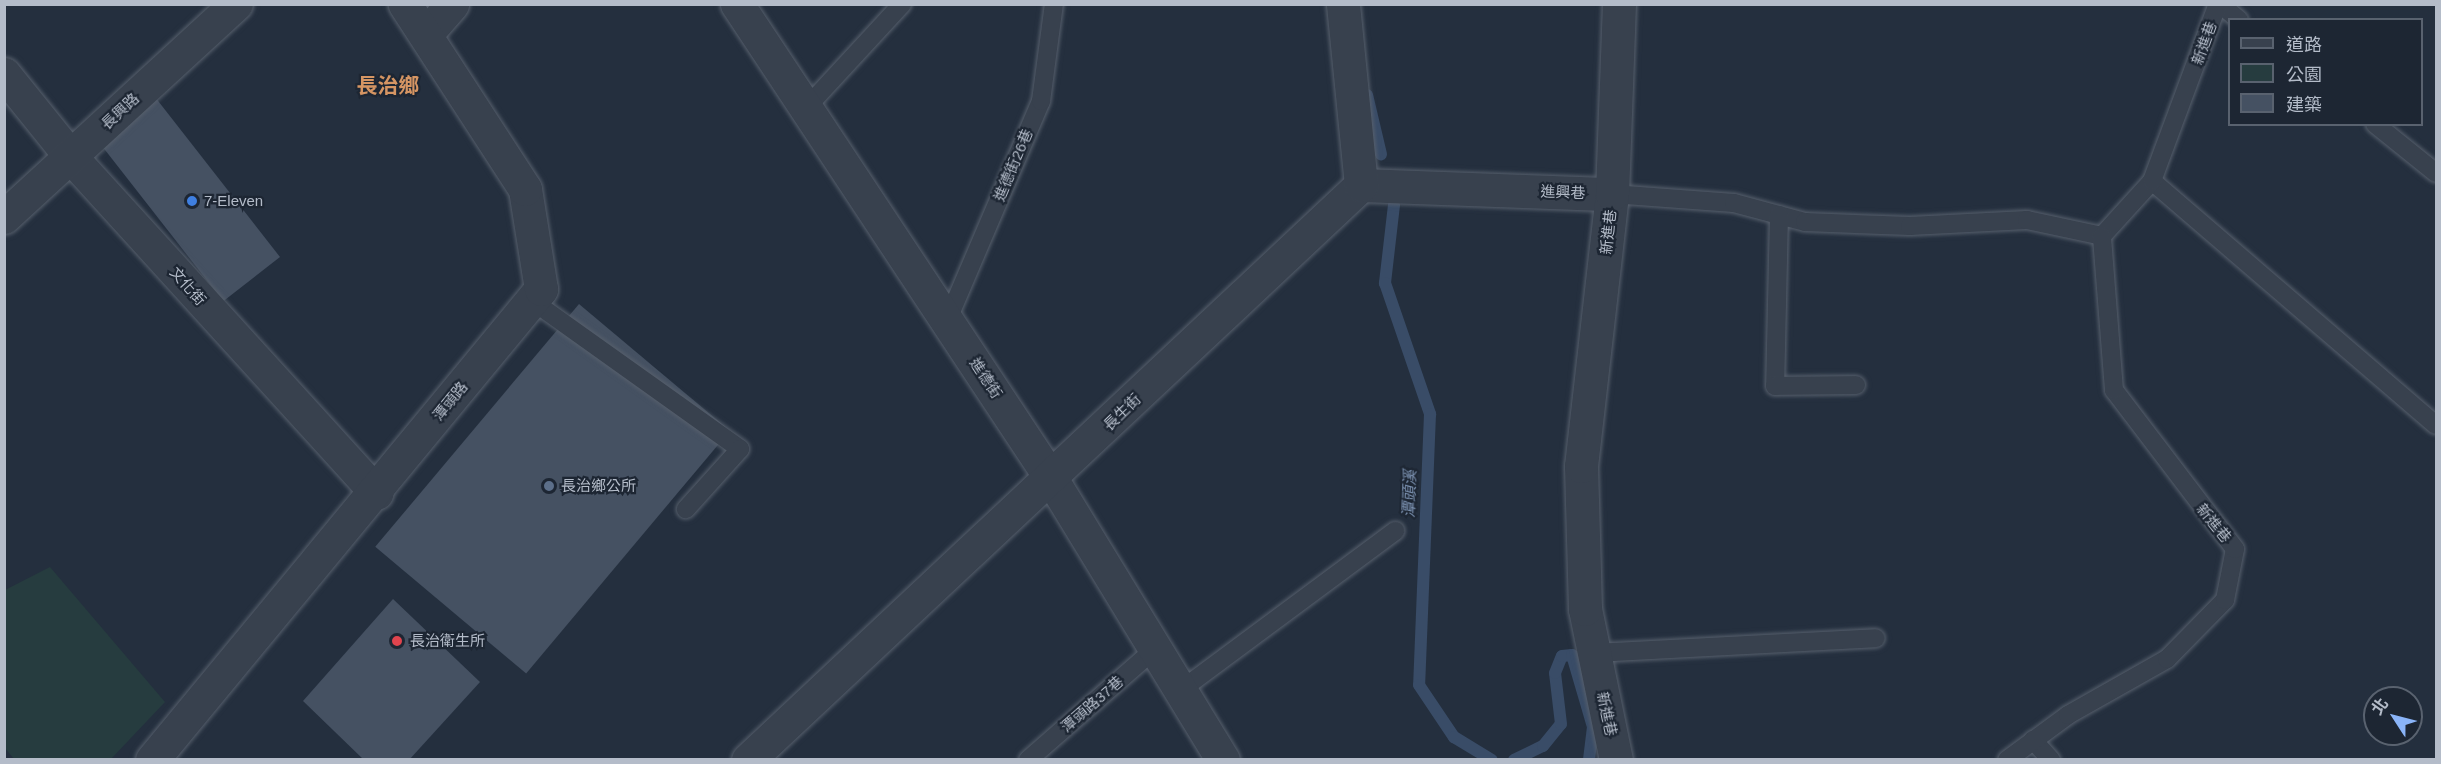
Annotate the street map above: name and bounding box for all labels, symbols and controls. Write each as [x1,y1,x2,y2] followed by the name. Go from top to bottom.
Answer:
[2228,18,2423,126] legend
[2188,19,2220,67] street label: 新進巷
[2286,35,2322,55] text: 道路
[2286,65,2322,85] text: 公園
[357,73,419,99] district label: 長治鄉
[97,89,143,133] street label: 長興路
[2286,95,2322,115] text: 建築
[990,126,1036,204] street label: 進德街26巷
[1540,182,1586,202] street label: 進興巷
[204,192,263,210] place label: 7-Eleven
[185,194,199,208] marker: 7-Eleven
[1597,209,1619,255] street label: 新進巷
[166,263,210,309] street label: 文化街
[966,354,1006,402] street label: 進德街
[429,378,471,424] street label: 潭頭路
[1100,390,1144,434] street label: 長生街
[1400,470,1420,518] water label: 潭頭溪
[561,477,636,495] place label: 長治鄉公所
[542,479,556,493] marker: 長治鄉公所
[2193,500,2235,546] street label: 新進巷
[388,632,406,650] marker: 長治衛生所
[410,632,485,650] place label: 長治衛生所
[1057,672,1127,736] street label: 潭頭路37巷
[2363,686,2423,746] north arrow
[1594,690,1620,738] street label: 新進巷
[2368,695,2391,718] text: 北

